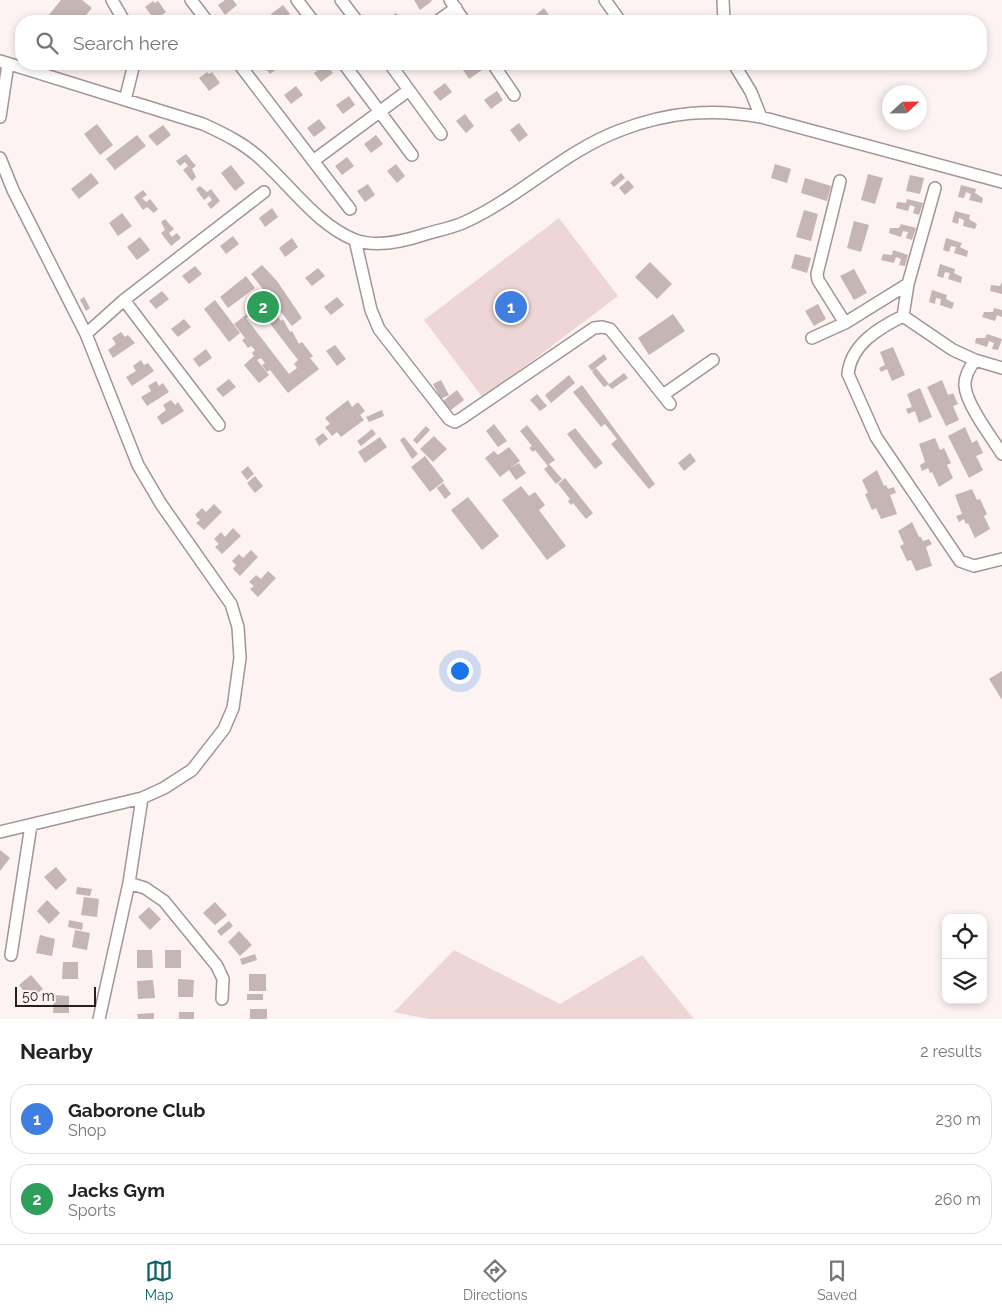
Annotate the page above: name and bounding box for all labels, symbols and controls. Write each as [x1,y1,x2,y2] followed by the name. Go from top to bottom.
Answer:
[15,15,987,70] search box
[33,29,61,57] icon: search
[73,32,179,54] text: Search here
[882,85,927,130] north arrow
[247,288,279,326] pin: 2
[495,288,527,326] pin: 1
[447,658,473,684] your location
[942,914,987,1004] map controls
[942,914,987,959] button: locate
[942,959,987,1004] button: layers
[15,984,96,1007] scale bar
[22,988,55,1004] text: 50 m
[20,1039,93,1064] text: Nearby
[920,1042,982,1061] text: 2 results
[68,1099,205,1121] text: Gaborone Club
[33,1110,41,1129] text: 1
[936,1110,981,1129] text: 230 m
[68,1121,106,1140] text: Shop
[68,1179,165,1201] text: Jacks Gym
[32,1190,42,1209] text: 2
[934,1190,981,1209] text: 260 m
[68,1201,116,1220] text: Sports
[145,1257,173,1303] tab: Map
[463,1257,528,1303] tab: Directions
[817,1257,857,1303] tab: Saved

